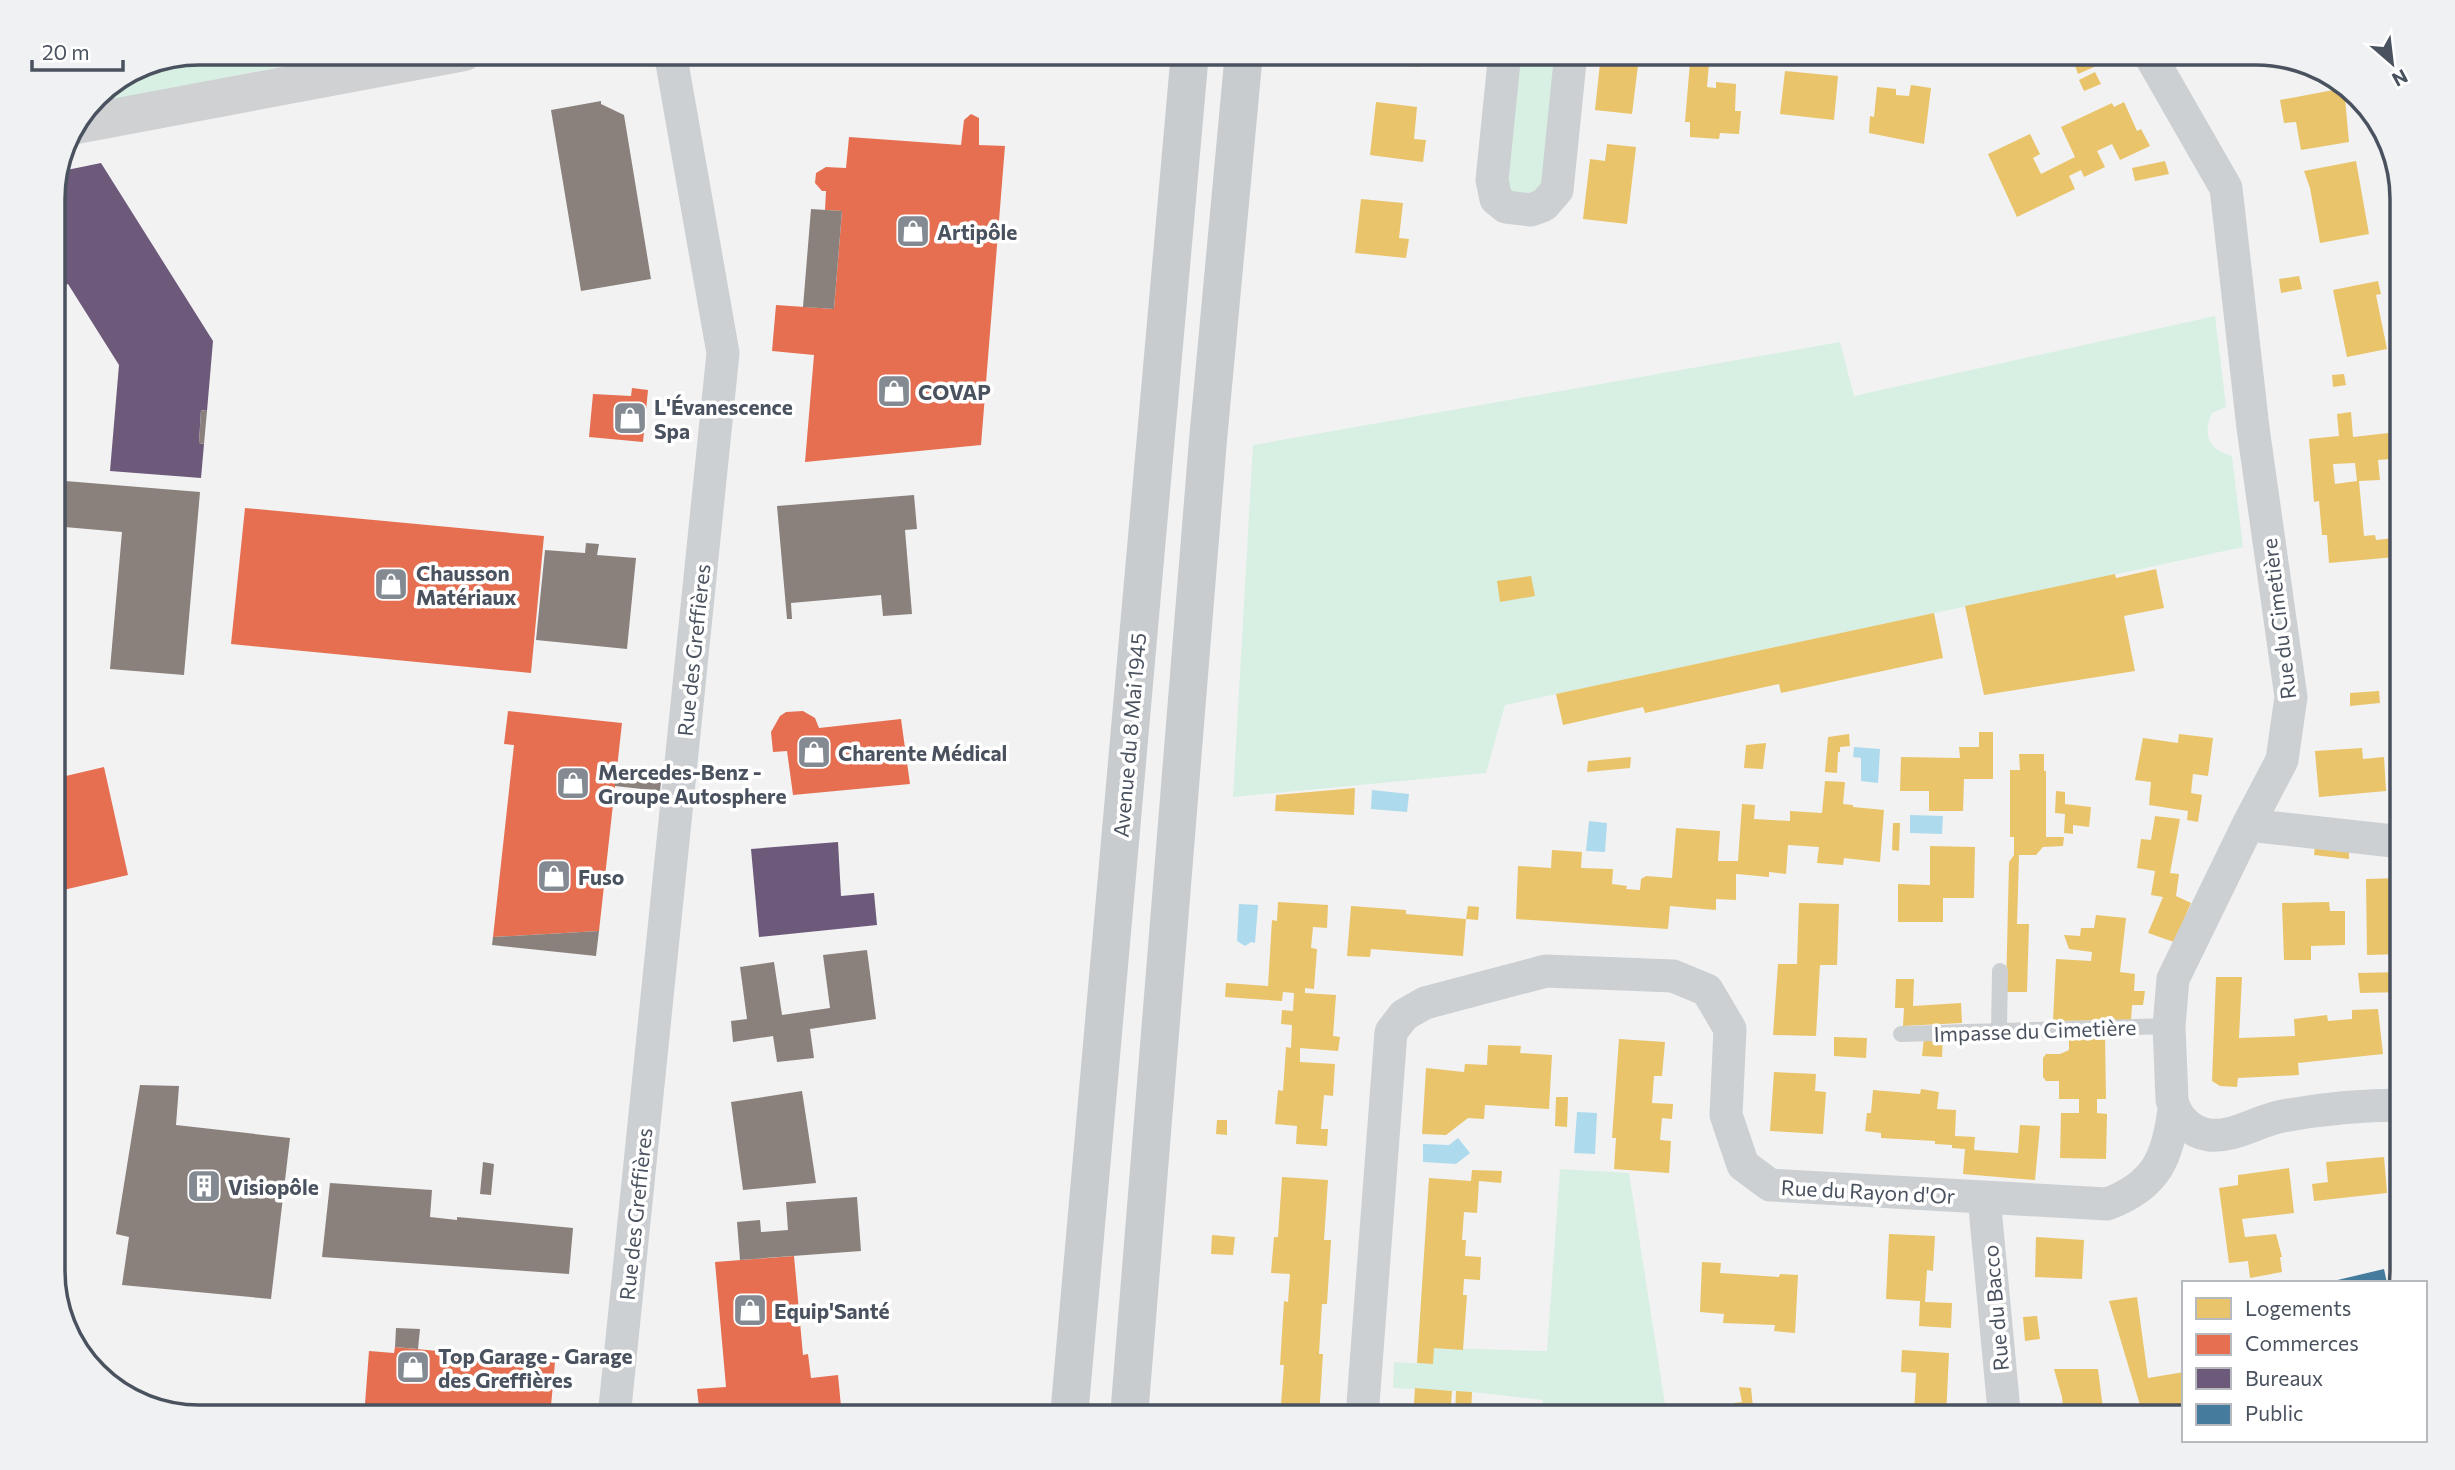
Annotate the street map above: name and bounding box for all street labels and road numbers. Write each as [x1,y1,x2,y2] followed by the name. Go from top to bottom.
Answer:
[2256,537,2300,701] street label: Rue du Cimetière
[672,563,714,737] street label: Rue des Greffières
[1108,632,1150,838] street label: Avenue du 8 Mai 1945
[1933,1014,2137,1046] street label: Impasse du Cimetière
[614,1127,656,1301] street label: Rue des Greffières
[1780,1174,1956,1208] street label: Rue du Rayon d'Or
[1977,1244,2013,1372] street label: Rue du Bacco

